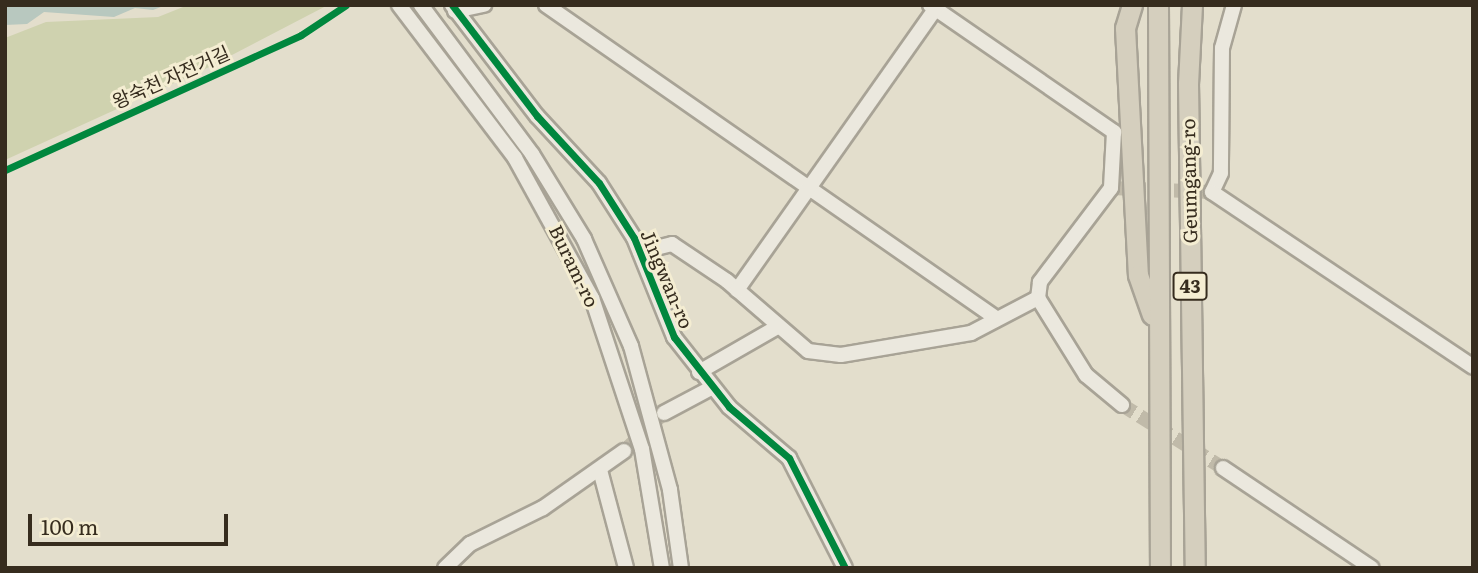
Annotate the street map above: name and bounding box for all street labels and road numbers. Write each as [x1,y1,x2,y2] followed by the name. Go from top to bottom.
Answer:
[109,41,233,113] street label: 왕숙천 자전거길
[1177,118,1201,244] street label: Geumgang-ro
[544,221,604,311] street label: Buram-ro
[636,226,698,332] street label: Jingwan-ro
[1172,272,1208,300] road number: 43

